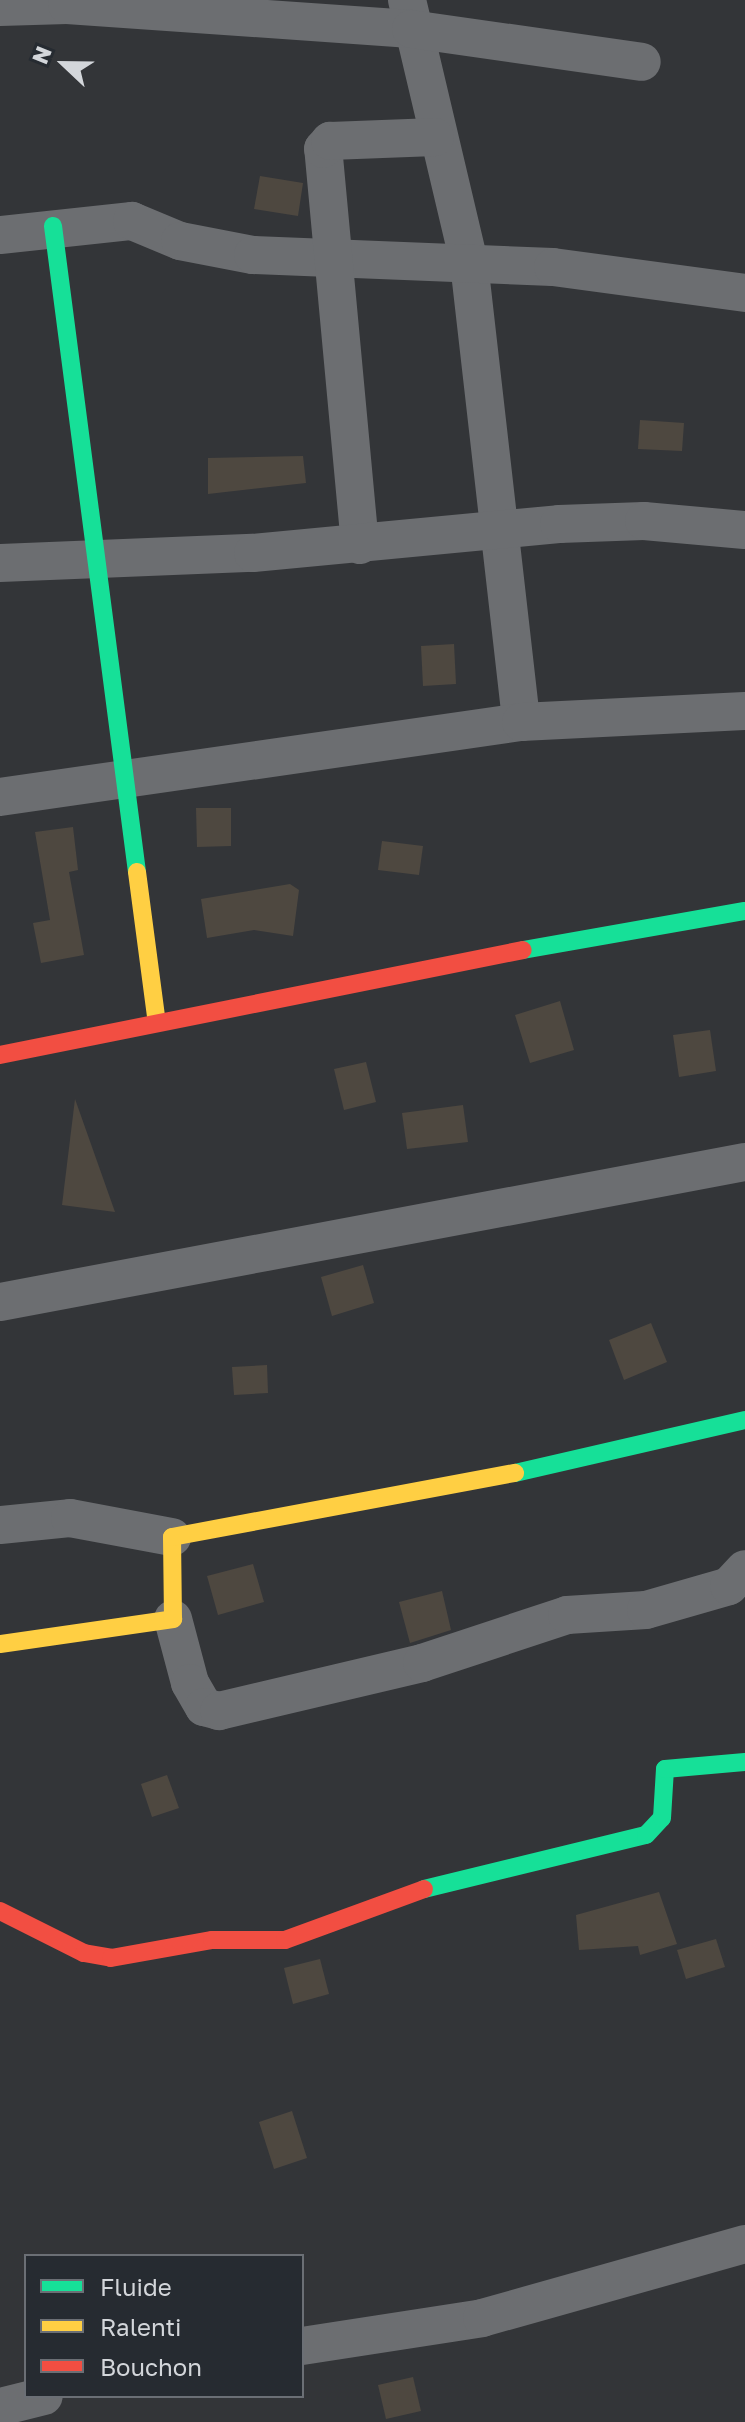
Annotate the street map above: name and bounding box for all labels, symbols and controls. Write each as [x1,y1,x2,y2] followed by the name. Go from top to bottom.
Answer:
[24,24,104,104] north arrow
[26,42,57,68] text: N
[24,2254,304,2398] legend
[100,2272,172,2301] text: Fluide
[100,2312,182,2341] text: Ralenti
[100,2352,202,2381] text: Bouchon

